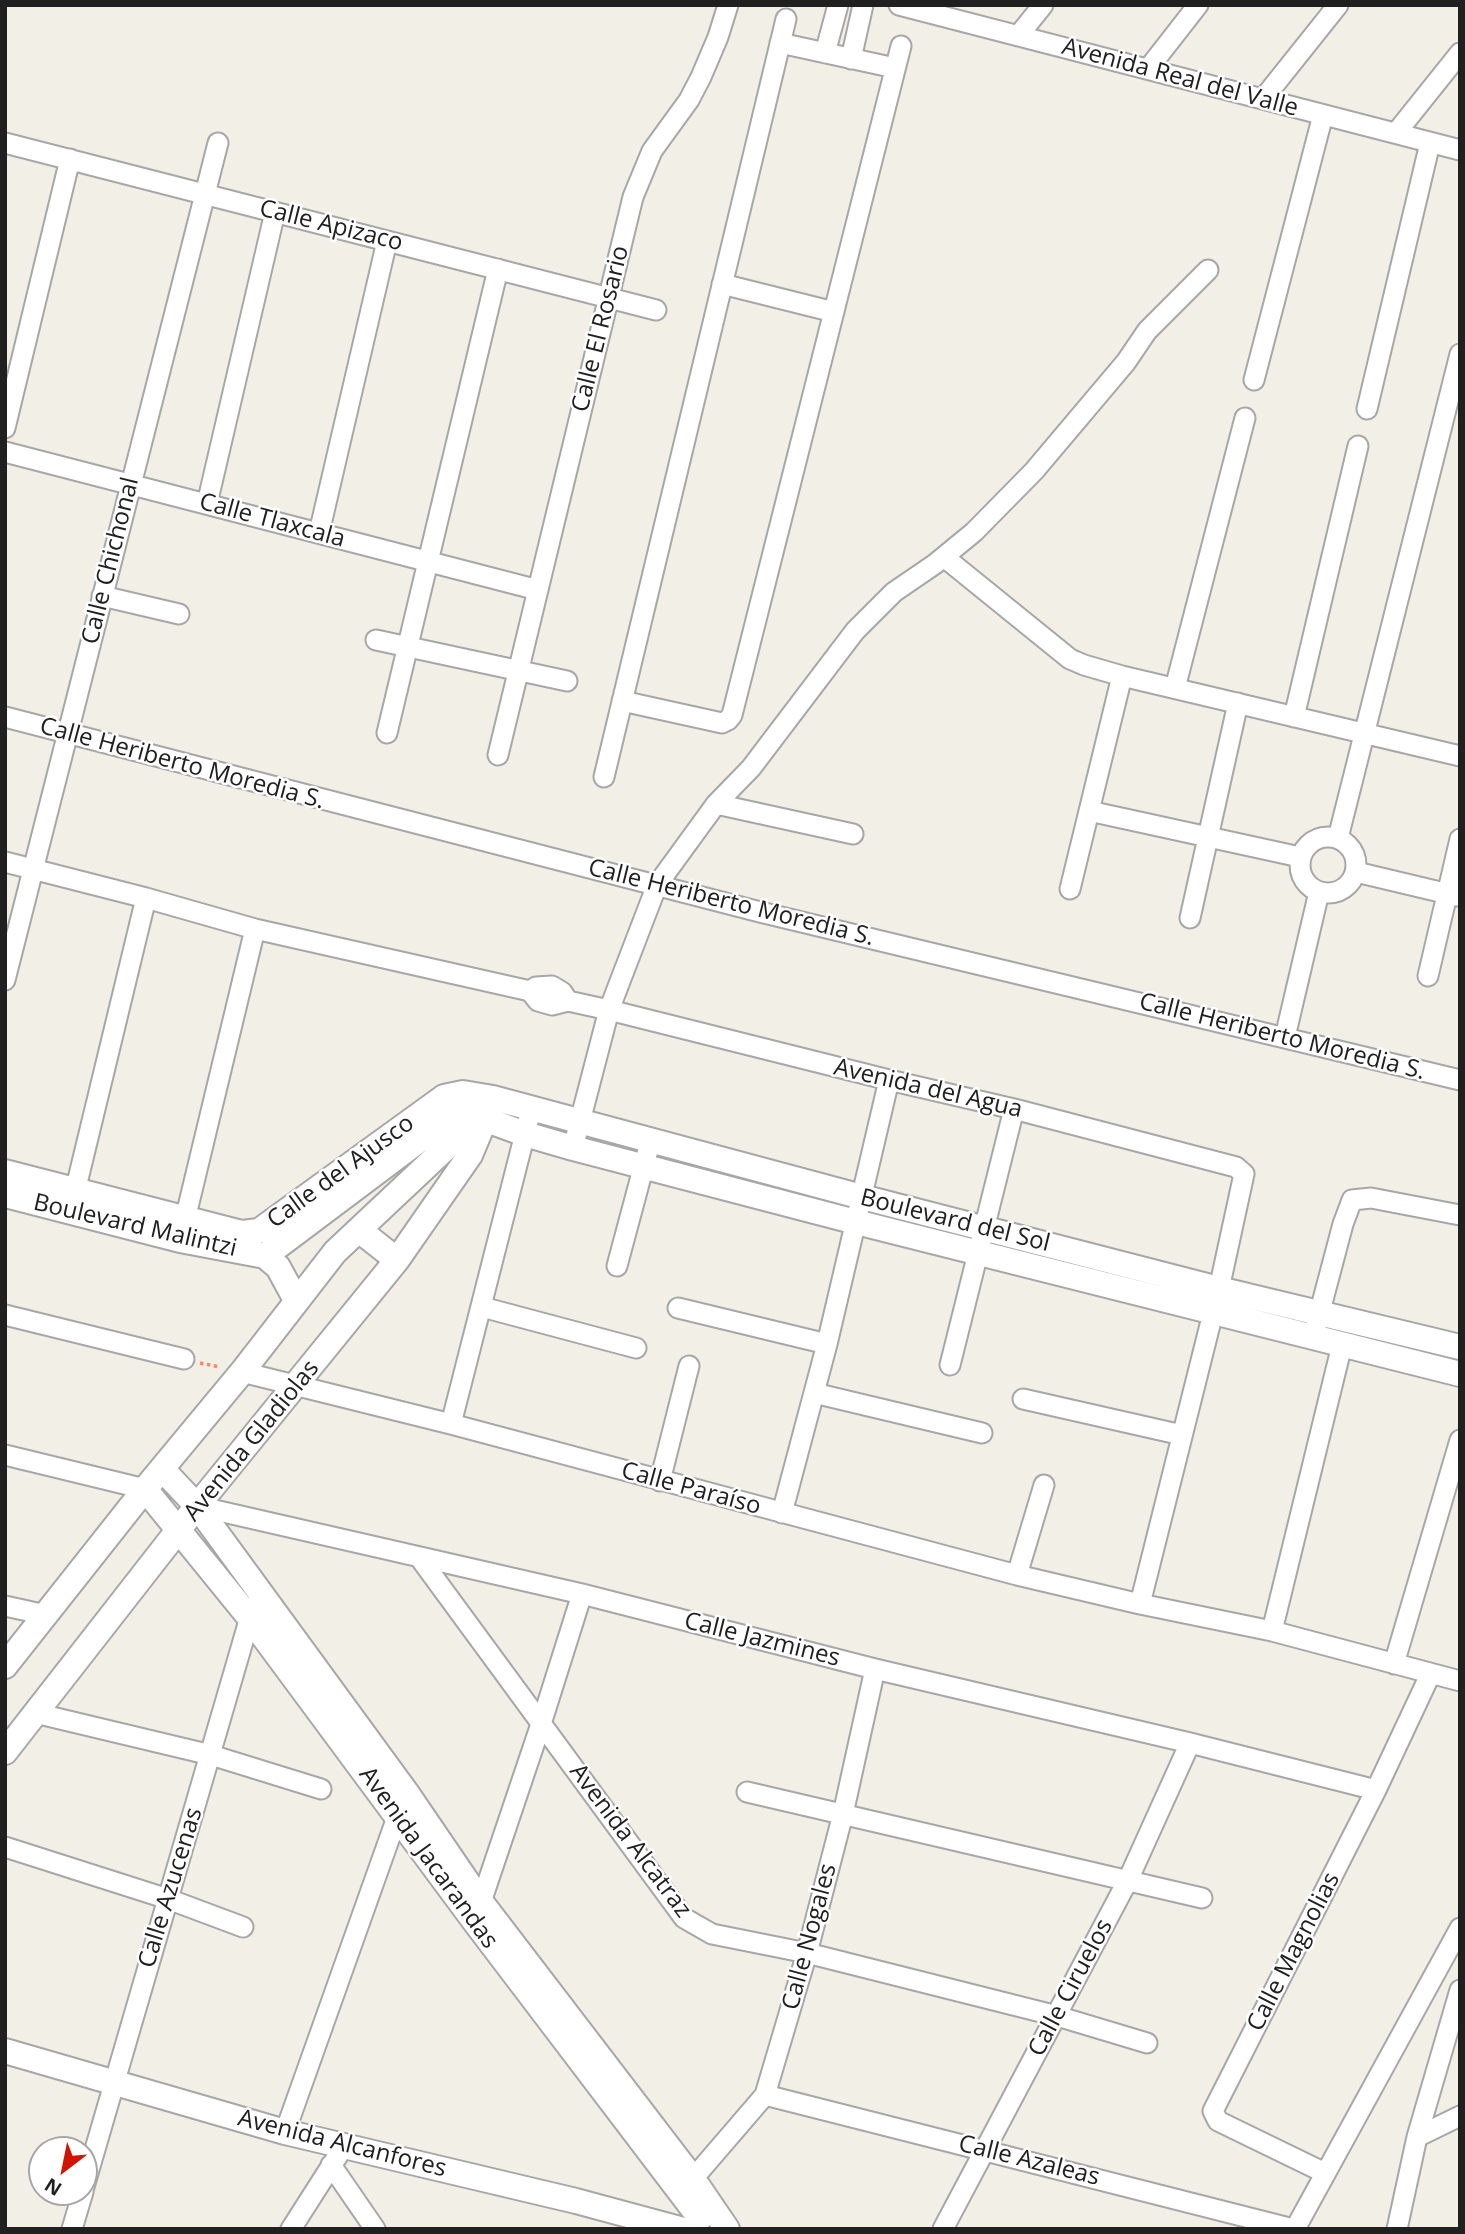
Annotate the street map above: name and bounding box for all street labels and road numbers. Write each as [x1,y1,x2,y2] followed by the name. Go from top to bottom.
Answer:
[1059,33,1301,123] street label: Avenida Real del Valle
[256,194,406,258] street label: Calle Apizaco
[566,243,636,415] street label: Calle El Rosario
[76,475,146,647] street label: Calle Chichonal
[196,488,348,554] street label: Calle Tlaxcala
[36,712,328,816] street label: Calle Heriberto Moredia S.
[585,854,877,952] street label: Calle Heriberto Moredia S.
[1136,988,1428,1086] street label: Calle Heriberto Moredia S.
[831,1053,1025,1125] street label: Avenida del Agua
[262,1109,420,1235] street label: Calle del Ajusco
[857,1184,1053,1258] street label: Boulevard del Sol
[30,1189,240,1263] street label: Boulevard Malintzi
[178,1355,326,1527] street label: Avenida Gladiolas
[618,1457,764,1521] street label: Calle Paraíso
[681,1607,843,1673] street label: Calle Jazmines
[563,1759,697,1923] street label: Avenida Alcatraz
[352,1762,504,1954] street label: Avenida Jacarandas
[133,1804,209,1972] street label: Calle Azucenas
[777,1861,843,2013] street label: Calle Nogales
[1242,1868,1346,2036] street label: Calle Magnolias
[1023,1914,1119,2062] street label: Calle Ciruelos
[235,2104,449,2184] street label: Avenida Alcanfores
[955,2130,1103,2192] street label: Calle Azaleas

